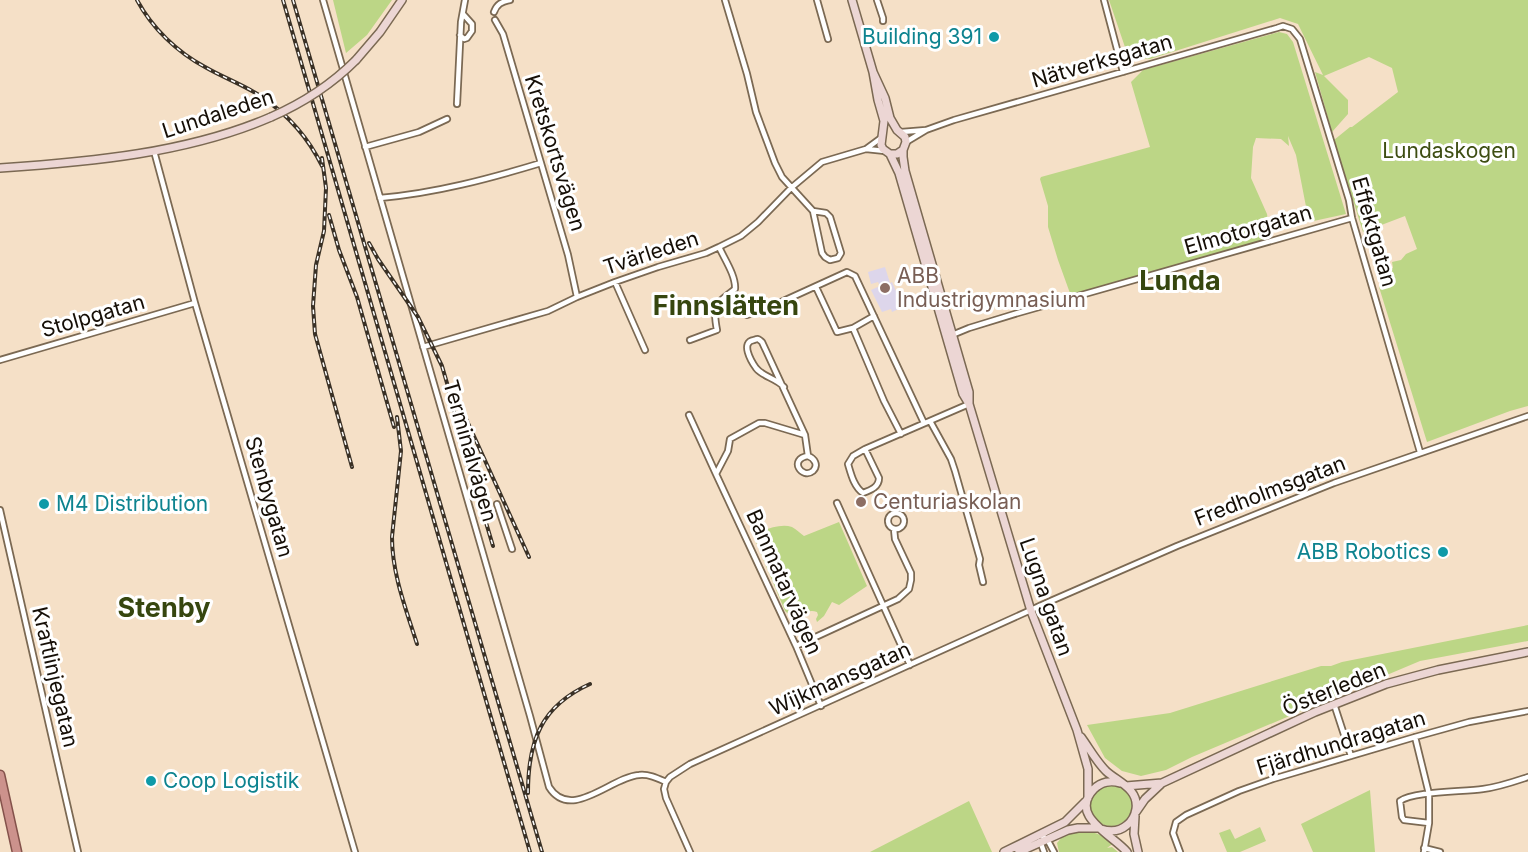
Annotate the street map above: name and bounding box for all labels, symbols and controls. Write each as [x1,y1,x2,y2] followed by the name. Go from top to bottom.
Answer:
[862,24,982,49] place label: Building 391
[1029,28,1175,93] street label: Nätverksgatan
[987,30,1001,44] marker: Building 391
[520,72,591,234] street label: Kretskortsvägen
[159,84,277,143] street label: Lundaleden
[1382,138,1516,163] park label: Lundaskogen
[1347,174,1402,290] street label: Effektgatan
[1181,199,1314,260] street label: Elmotorgatan
[600,225,702,280] street label: Tvärleden
[897,263,1086,312] place label: ABB Industrigymnasium
[1139,264,1221,297] district label: Lunda
[878,281,892,295] marker: ABB Industrigymnasium
[38,289,148,342] street label: Stolpgatan
[653,289,799,322] district label: Finnslätten
[438,377,503,525] street label: Terminalvägen
[240,434,299,560] street label: Stenbygatan
[1191,450,1349,531] street label: Fredholmsgatan
[873,489,1021,514] place label: Centuriaskolan
[56,491,208,516] place label: M4 Distribution
[854,495,868,509] marker: Centuriaskolan
[37,497,51,511] marker: M4 Distribution
[741,505,828,658] street label: Banmatarvägen
[1015,535,1078,659] street label: Lugna gatan
[1297,539,1431,564] place label: ABB Robotics
[1436,545,1450,559] marker: ABB Robotics
[118,591,210,624] district label: Stenby
[27,604,84,750] street label: Kraftlinjegatan
[765,636,914,721] street label: Wijkmansgatan
[1279,657,1389,721] street label: Österleden
[1253,705,1428,780] street label: Fjärdhundragatan
[163,768,300,793] place label: Coop Logistik
[144,774,158,788] marker: Coop Logistik

